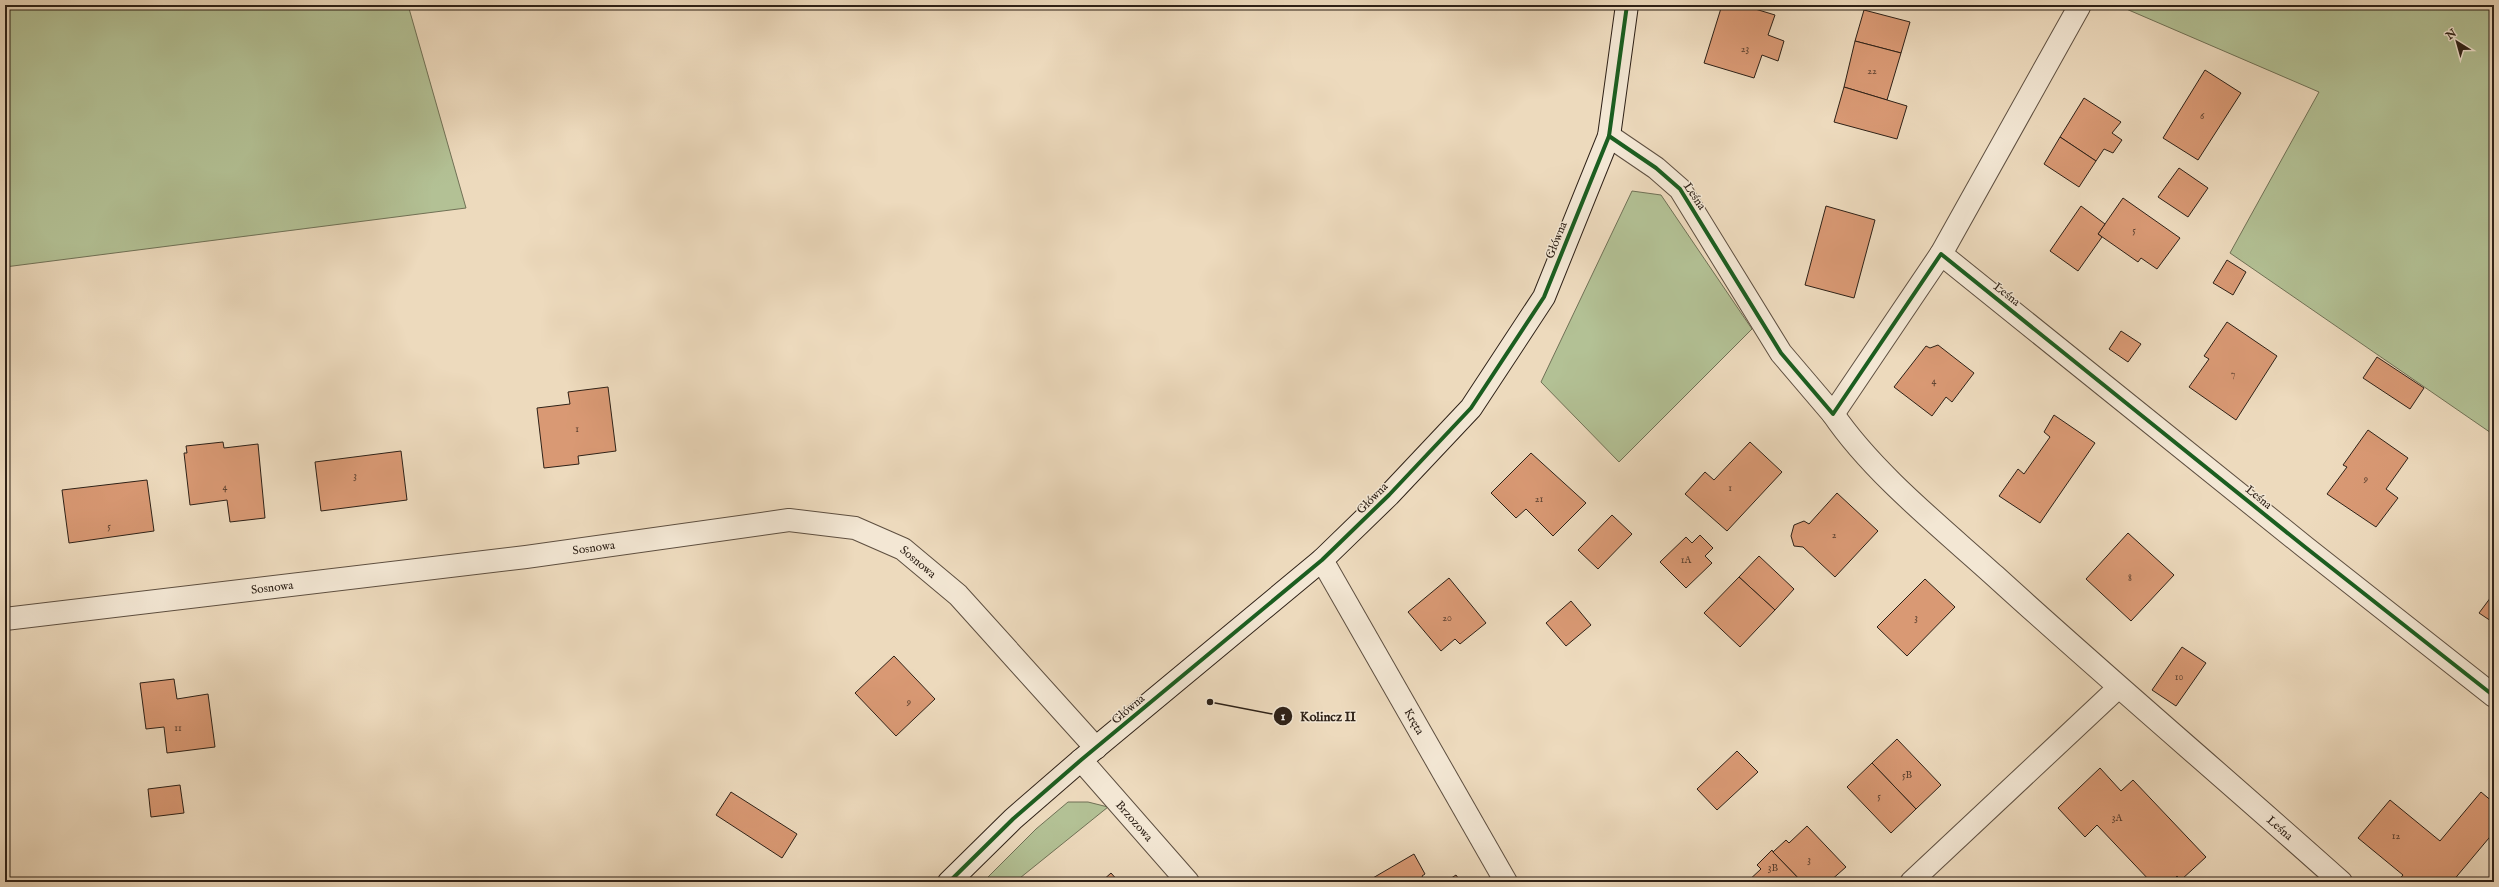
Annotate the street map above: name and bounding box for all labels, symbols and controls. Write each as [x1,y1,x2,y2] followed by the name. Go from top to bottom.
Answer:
[2437,22,2477,62] north arrow
[2443,26,2460,44] text: N
[1741,43,1749,56] house number: 23
[1867,65,1877,78] house number: 22
[2200,110,2205,123] house number: 6
[1680,180,1710,214] street label: Leśna
[1542,219,1571,261] street label: Główna
[2132,224,2136,237] house number: 5
[1990,279,2024,310] street label: Leśna
[2231,368,2236,381] house number: 7
[1932,375,1937,388] house number: 4
[575,423,579,436] house number: 1
[353,470,357,483] house number: 3
[2363,473,2368,486] house number: 9
[1353,479,1392,517] street label: Główna
[223,481,228,494] house number: 4
[1728,482,1732,495] house number: 1
[2242,482,2276,513] street label: Leśna
[1535,493,1543,506] house number: 21
[107,520,111,533] house number: 5
[1832,529,1837,542] house number: 2
[572,537,617,558] street label: Sosnowa
[897,543,940,582] street label: Sosnowa
[1681,554,1691,567] house number: 1A
[2128,572,2132,585] house number: 8
[250,578,295,598] street label: Sosnowa
[1442,612,1452,625] house number: 20
[1914,612,1918,625] house number: 3
[2175,671,2183,684] house number: 10
[1109,691,1149,728] street label: Główna
[906,696,911,709] house number: 9
[1273,704,1364,729] callout: Kolincz II
[1400,706,1428,738] street label: Kręta
[1281,709,1286,724] text: 1
[1300,709,1356,726] text: Kolincz II
[174,722,182,735] house number: 11
[1902,769,1912,782] house number: 5B
[1877,790,1881,803] house number: 5
[1112,798,1156,845] street label: Brzozowa
[2112,812,2122,825] house number: 3A
[2263,813,2296,844] street label: Leśna
[2392,830,2401,843] house number: 12
[1807,854,1811,867] house number: 3
[1768,862,1779,875] house number: 3B

